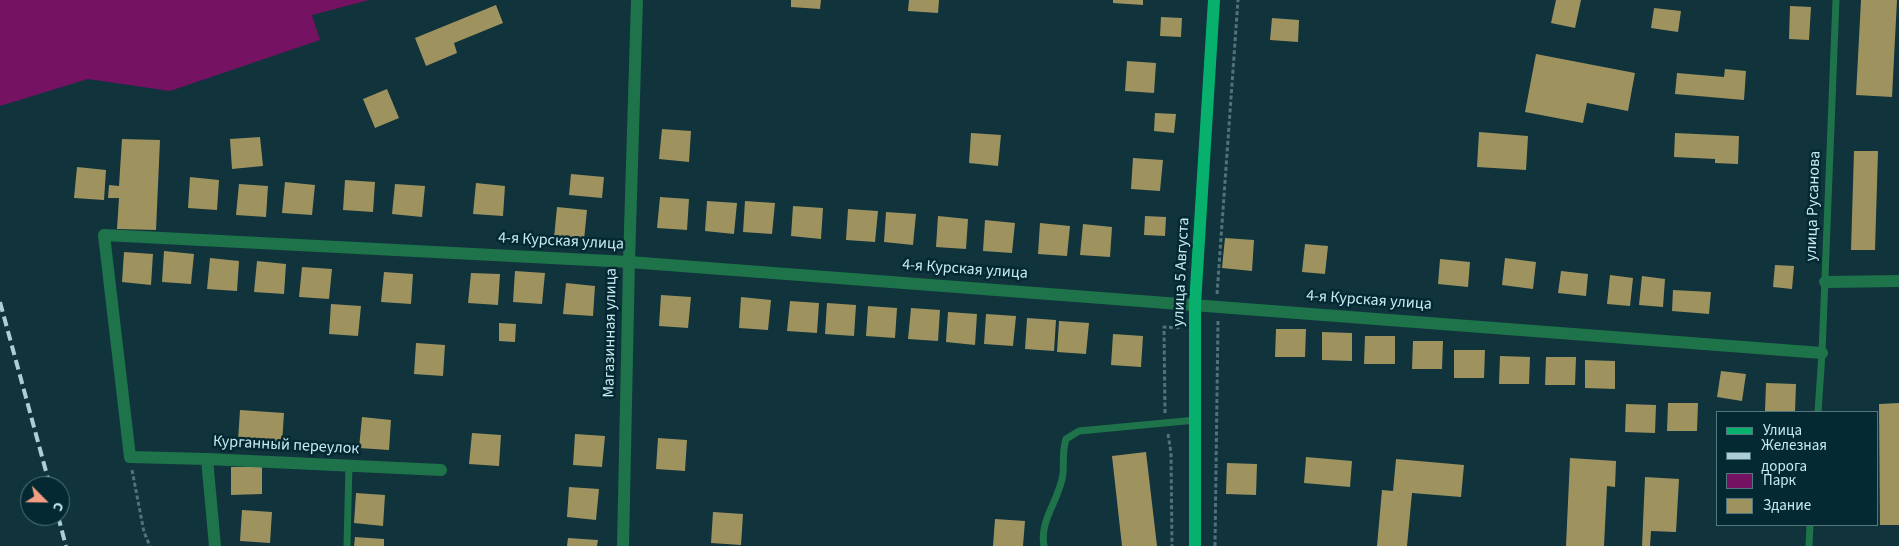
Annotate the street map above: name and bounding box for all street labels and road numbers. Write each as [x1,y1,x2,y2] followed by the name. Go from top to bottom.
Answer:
[1802,150,1826,262] street label: улица Русанова
[1170,217,1194,327] street label: улица 5 Августа
[498,229,624,255] street label: 4-я Курская улица
[901,256,1029,284] street label: 4-я Курская улица
[600,268,622,398] street label: Магазинная улица
[1305,287,1433,315] street label: 4-я Курская улица
[212,433,360,459] street label: Курганный переулок

